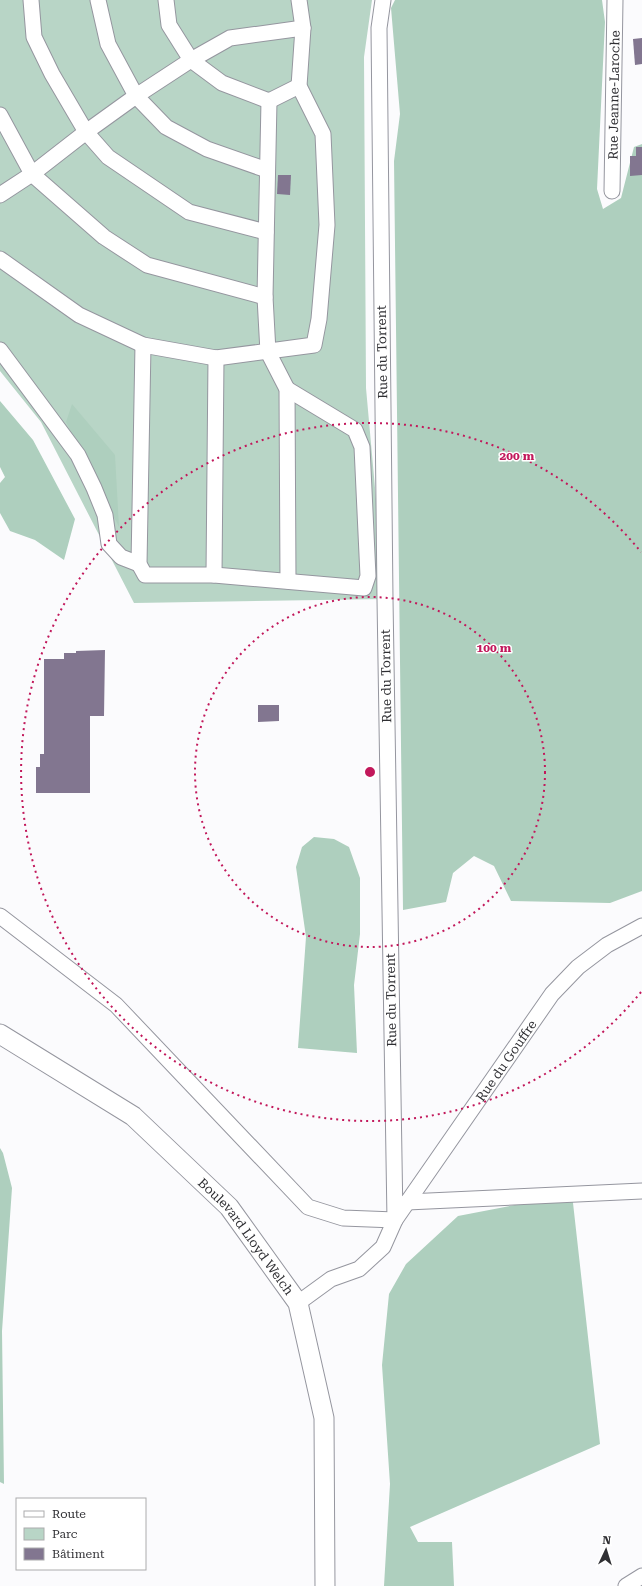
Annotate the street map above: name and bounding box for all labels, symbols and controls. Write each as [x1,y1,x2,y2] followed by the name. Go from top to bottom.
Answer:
[605,30,622,160] street label: Rue Jeanne-Laroche
[374,305,390,399] street label: Rue du Torrent
[500,449,535,463] text: 200 m
[378,629,394,723] street label: Rue du Torrent
[477,641,512,655] text: 100 m
[363,765,377,779] centre of rings
[383,953,399,1047] street label: Rue du Torrent
[473,1017,539,1104] street label: Rue du Gouffre
[195,1175,297,1298] street label: Boulevard Lloyd Welch
[16,1498,146,1570] legend
[52,1507,86,1521] text: Route
[52,1527,78,1541] text: Parc
[586,1530,626,1570] north arrow
[602,1534,612,1547] text: N
[52,1547,105,1561] text: Bâtiment

